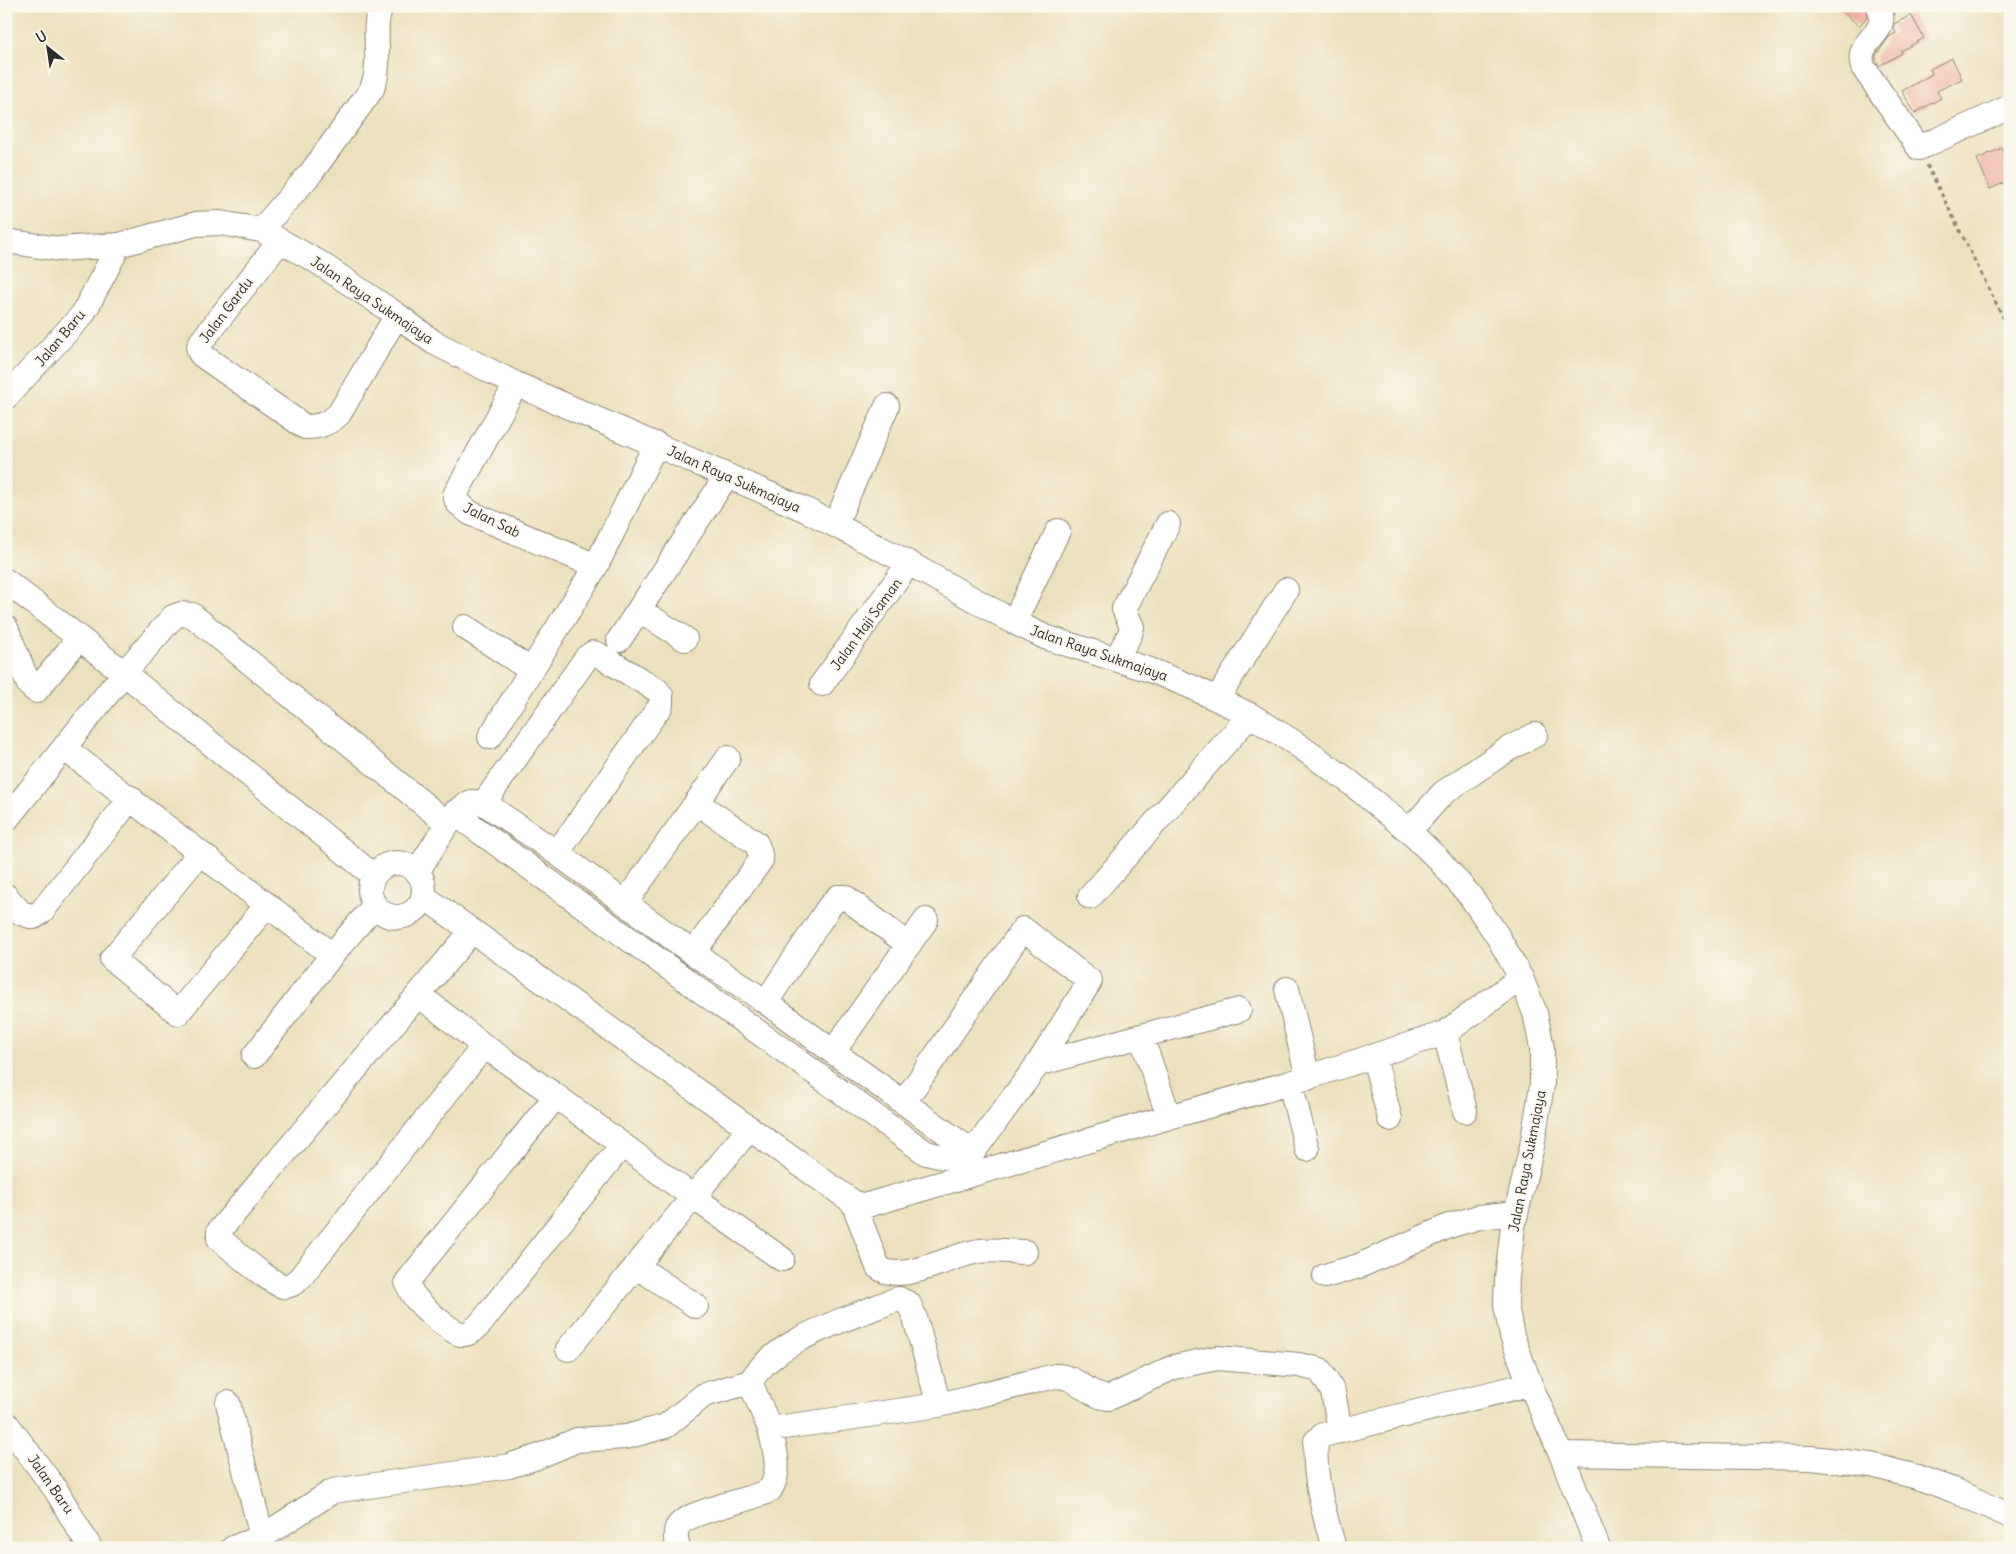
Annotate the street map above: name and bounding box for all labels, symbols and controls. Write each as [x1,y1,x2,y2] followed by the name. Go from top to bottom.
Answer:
[22,22,72,72] north arrow
[33,27,50,47] text: U
[307,252,437,348] street label: Jalan Raya Sukmajaya
[195,274,257,346] street label: Jalan Gardu
[31,306,89,370] street label: Jalan Baru
[665,441,803,517] street label: Jalan Raya Sukmajaya
[461,499,524,542] street label: Jalan Sab
[827,574,905,674] street label: Jalan Haji Saman
[1028,621,1170,685] street label: Jalan Raya Sukmajaya
[1504,1089,1550,1233] street label: Jalan Raya Sukmajaya
[24,1451,78,1517] street label: Jalan Baru

